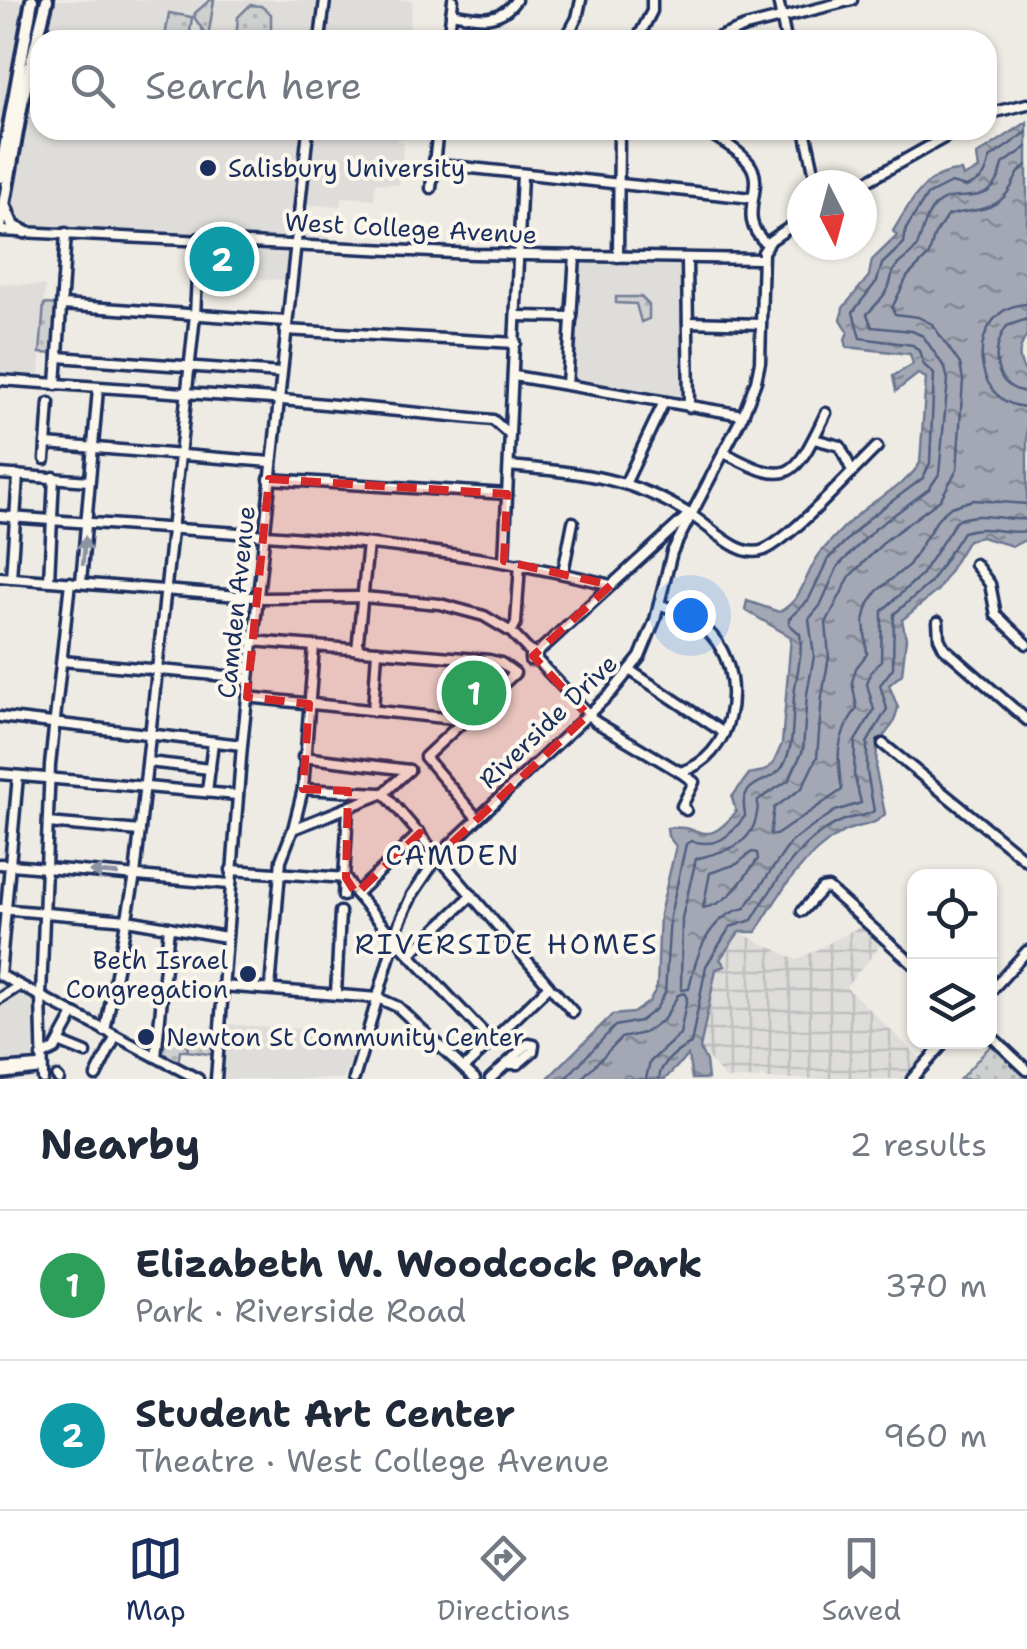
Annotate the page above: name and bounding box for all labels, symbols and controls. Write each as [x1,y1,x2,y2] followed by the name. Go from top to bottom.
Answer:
[30,30,997,140] search box
[65,58,120,113] icon: search
[145,60,362,111] text: Search here
[228,151,465,185] place label: Salisbury University
[197,157,219,179] marker: Salisbury University
[787,170,877,260] north arrow
[284,204,538,252] street label: West College Avenue
[190,222,254,296] pin: 2
[209,504,263,700] street label: Camden Avenue
[76,535,92,567] one-way arrow
[665,590,716,641] your location
[472,646,624,796] street label: Riverside Drive
[442,656,506,730] pin: 1
[385,836,521,874] district label: CAMDEN
[88,865,120,881] one-way arrow
[907,869,997,1049] map controls
[907,869,997,959] button: locate
[355,925,659,963] district label: RIVERSIDE HOMES
[66,943,228,1006] place label: Beth Israel Congregation
[907,959,997,1049] button: layers
[237,963,259,985] marker: Beth Israel Congregation
[166,1020,524,1054] place label: Newton St Community Center
[135,1026,157,1048] marker: Newton St Community Center
[40,1116,200,1172] text: Nearby
[850,1123,987,1166] text: 2 results
[135,1238,703,1289] text: Elizabeth W. Woodcock Park
[65,1264,80,1307] text: 1
[885,1264,987,1307] text: 370 m
[135,1289,466,1332] text: Park · Riverside Road
[135,1388,515,1439] text: Student Art Center
[61,1414,84,1457] text: 2
[883,1414,987,1457] text: 960 m
[135,1439,610,1482] text: Theatre · West College Avenue
[126,1531,186,1629] tab: Map
[437,1531,570,1629] tab: Directions
[822,1531,901,1629] tab: Saved

